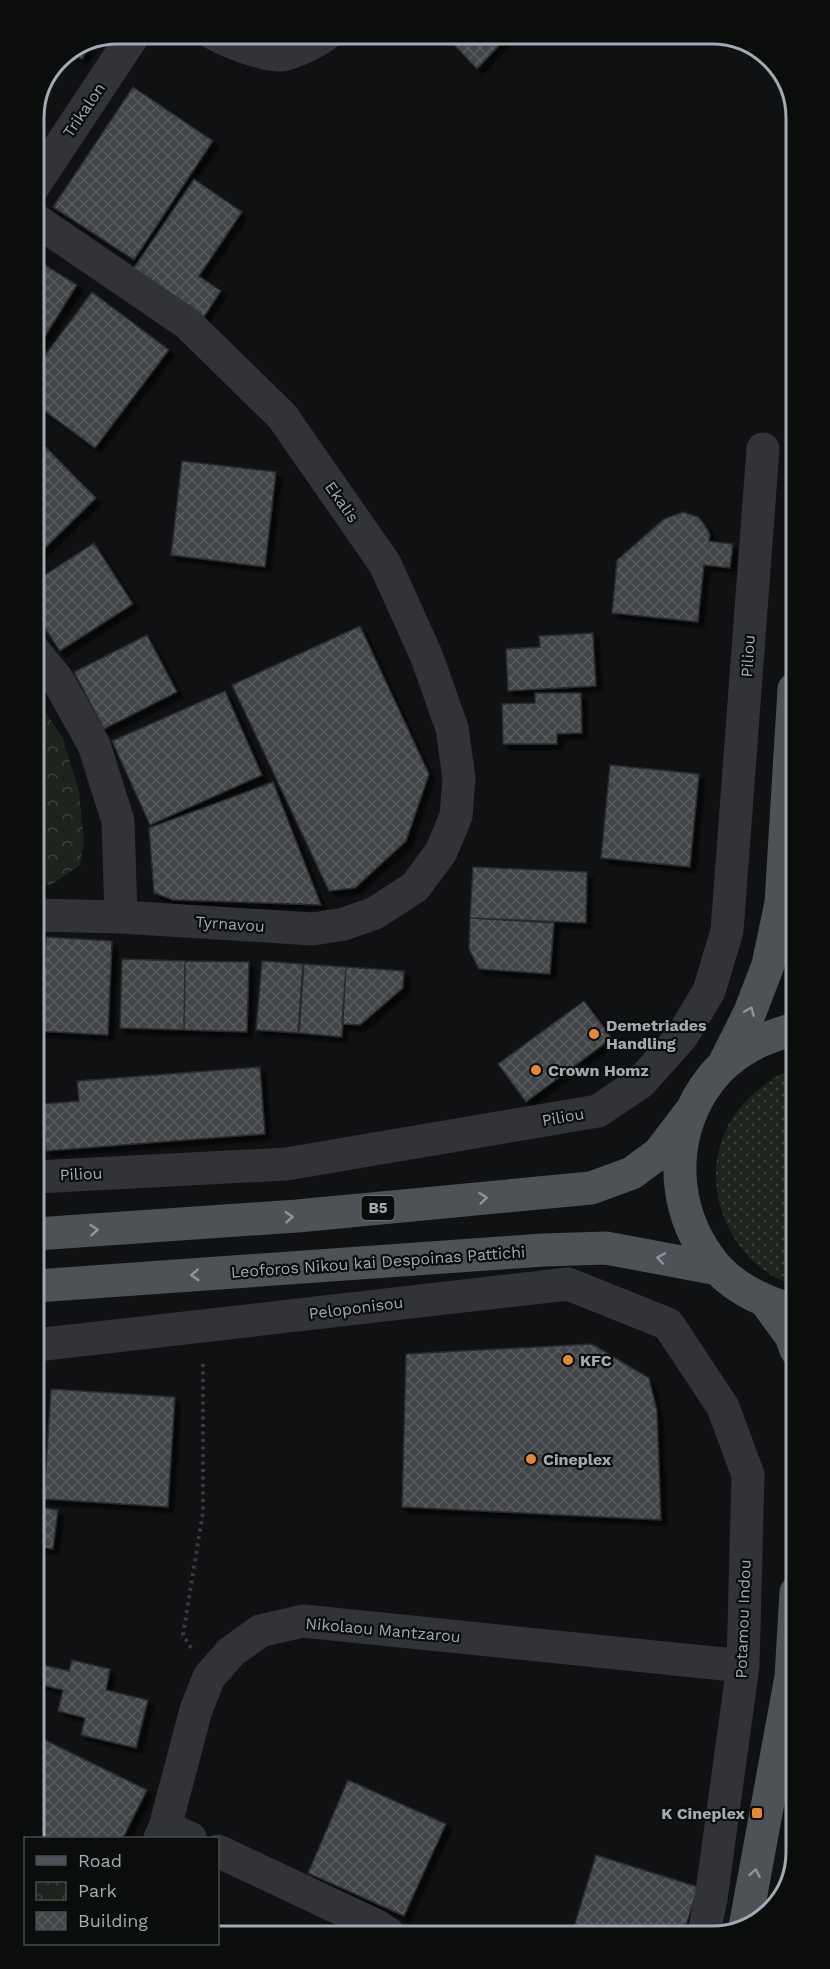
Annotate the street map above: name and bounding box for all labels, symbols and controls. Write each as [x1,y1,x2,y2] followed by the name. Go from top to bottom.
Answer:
[59,79,109,141] street label: Trikalon
[321,478,363,526] street label: Ekalis
[737,634,759,678] street label: Piliou
[195,912,265,936] street label: Tyrnavou
[743,1006,755,1017] one-way arrow
[606,1016,707,1053] place label: Demetriades Handling
[587,1027,601,1041] marker: Demetriades Handling
[548,1061,649,1080] place label: Crown Homz
[529,1063,543,1077] marker: Crown Homz
[540,1104,586,1130] street label: Piliou
[59,1163,103,1185] street label: Piliou
[478,1192,487,1205] one-way arrow
[362,1196,394,1220] road number: B5
[284,1211,293,1224] one-way arrow
[90,1224,99,1237] one-way arrow
[230,1242,526,1282] street label: Leoforos Nikou kai Despoinas Pattichi
[656,1252,666,1265] one-way arrow
[190,1269,199,1282] one-way arrow
[308,1293,404,1323] street label: Peloponisou
[580,1351,612,1370] place label: KFC
[561,1353,575,1367] marker: KFC
[543,1450,612,1469] place label: Cineplex
[524,1452,538,1466] marker: Cineplex
[731,1559,755,1679] street label: Potamou Indou
[305,1614,461,1646] street label: Nikolaou Mantzarou
[661,1804,746,1823] place label: K Cineplex
[750,1806,764,1820] marker: K Cineplex
[24,1837,219,1945] legend
[78,1850,122,1871] text: Road
[748,1868,761,1878] one-way arrow
[78,1880,117,1901] text: Park
[78,1910,148,1931] text: Building

